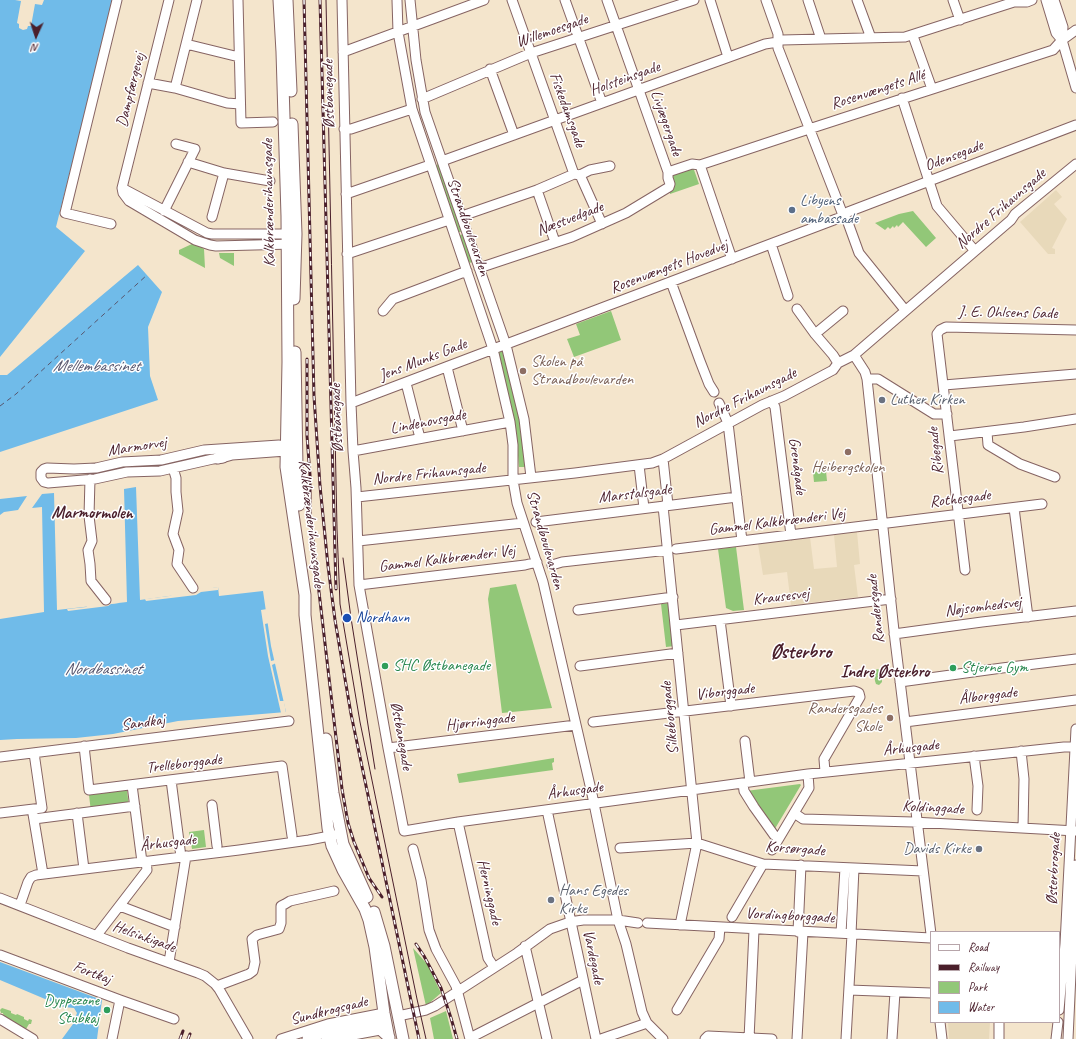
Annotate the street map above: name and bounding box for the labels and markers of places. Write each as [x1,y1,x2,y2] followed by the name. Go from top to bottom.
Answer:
[800,191,858,229] place label: Libyens ambassade
[787,205,797,215] marker: Libyens ambassade
[531,352,633,390] place label: Skolen på Strandboulevarden
[518,366,528,376] marker: Skolen på Strandboulevarden
[890,390,965,410] place label: Luther Kirken
[877,395,887,405] marker: Luther Kirken
[843,447,853,457] marker: Heibergskolen
[812,458,884,478] place label: Heibergskolen
[356,608,409,628] place label: Nordhavn
[341,612,353,624] marker: Nordhavn
[393,656,490,676] place label: SHC Østbanegade
[961,658,1028,678] place label: Stjerne Gym
[380,661,390,671] marker: SHC Østbanegade
[948,663,958,673] marker: Stjerne Gym
[807,699,882,737] place label: Randersgades Skole
[885,713,895,723] marker: Randersgades Skole
[903,839,971,859] place label: Davids Kirke
[974,844,984,854] marker: Davids Kirke
[559,881,628,919] place label: Hans Egedes Kirke
[546,895,556,905] marker: Hans Egedes Kirke
[44,991,99,1029] place label: Dyppezone Stubkaj
[102,1005,112,1015] marker: Dyppezone Stubkaj

